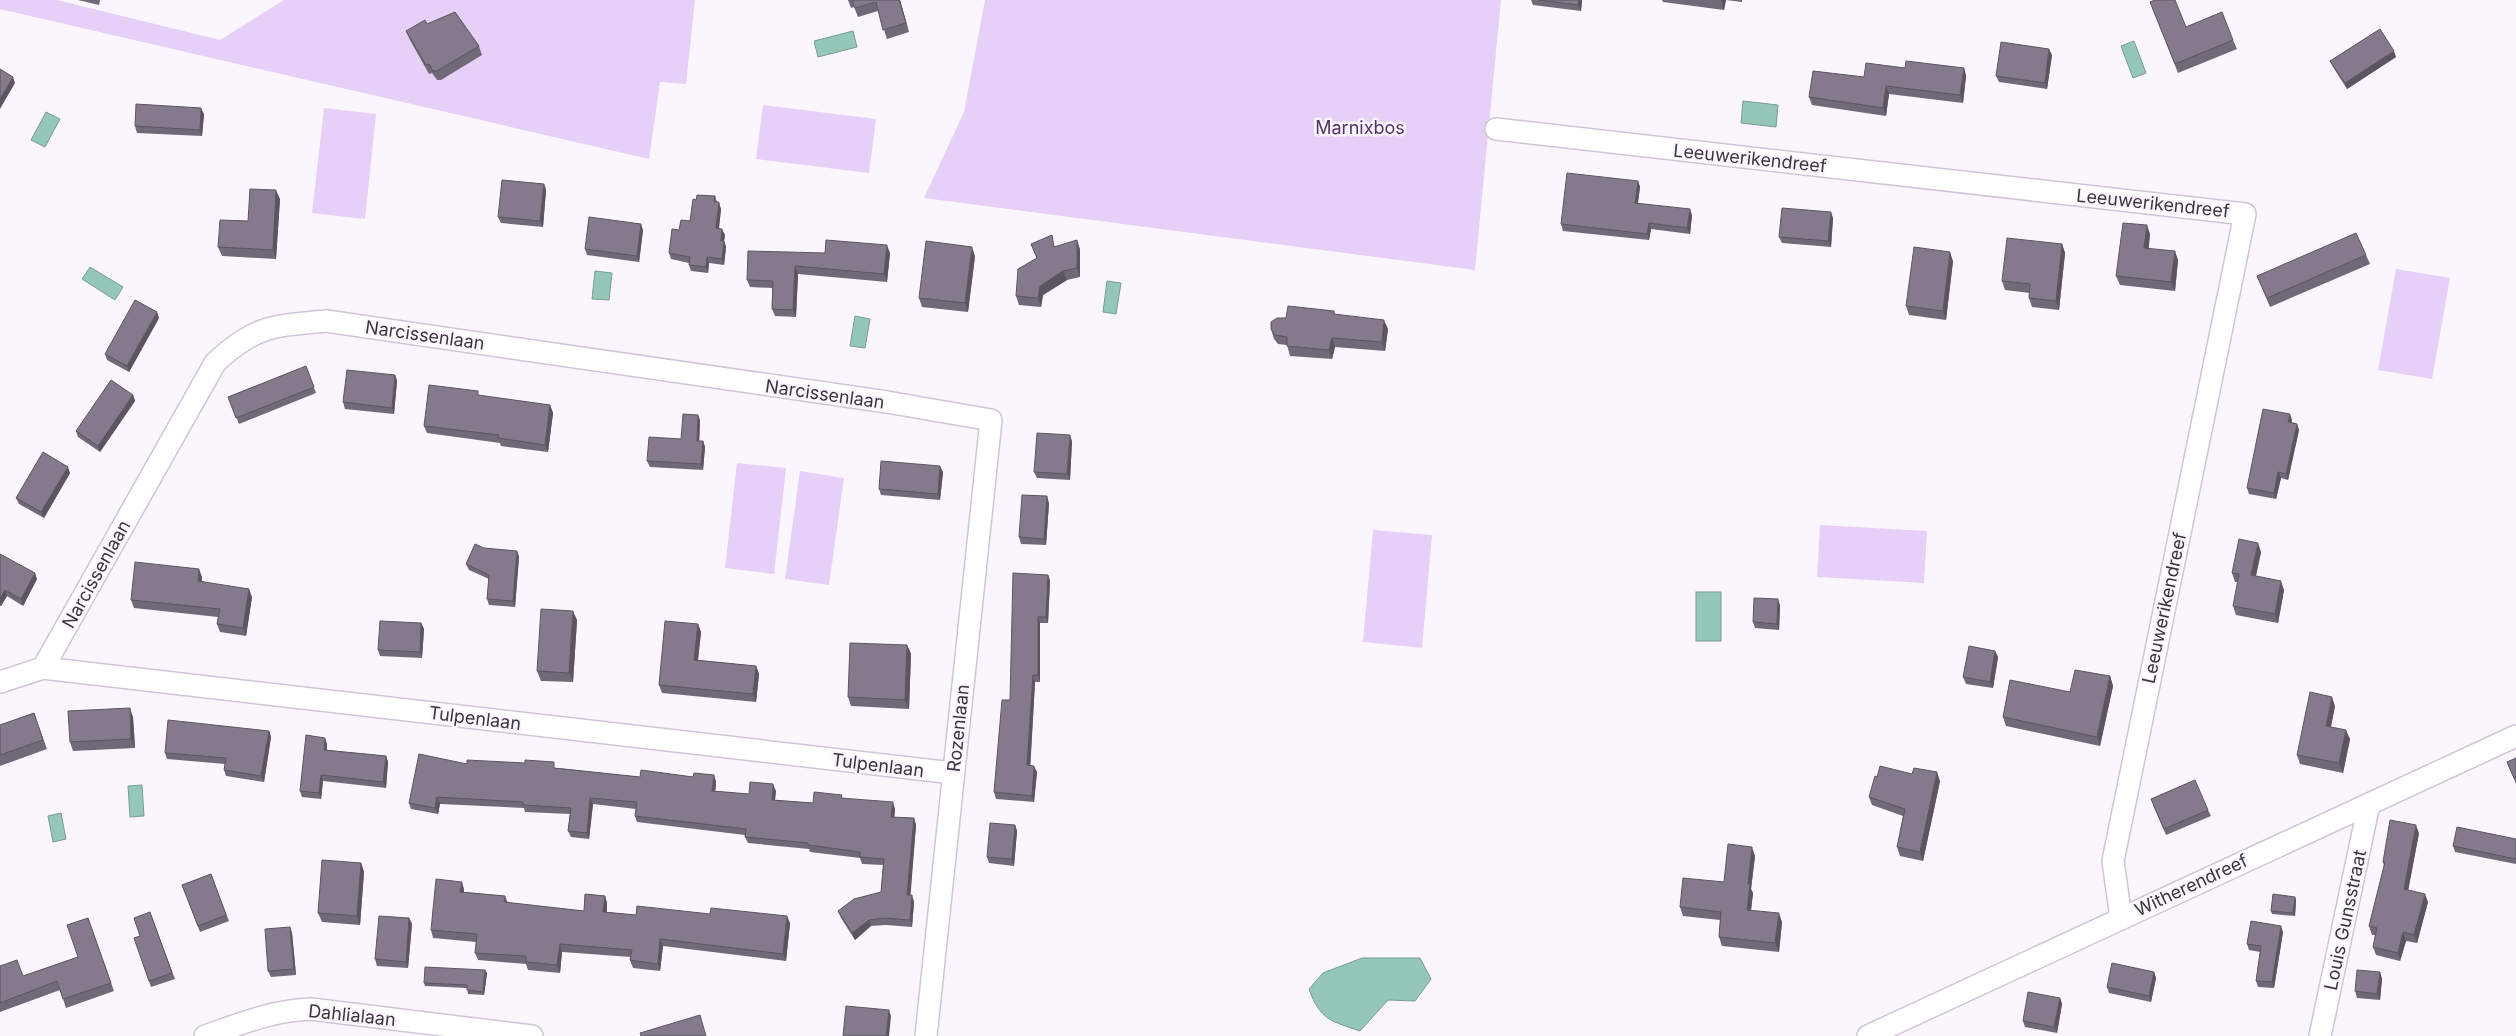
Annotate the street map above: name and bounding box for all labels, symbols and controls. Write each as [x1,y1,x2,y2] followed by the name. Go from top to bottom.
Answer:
[1315,117,1405,138] park label: Marnixbos
[1672,140,1828,177] street label: Leeuwerikendreef
[2075,185,2231,222] street label: Leeuwerikendreef
[364,316,486,354] street label: Narcissenlaan
[764,375,886,413] street label: Narcissenlaan
[58,516,134,632] street label: Narcissenlaan
[2138,530,2190,685] street label: Leeuwerikendreef
[943,683,973,773] street label: Rozenlaan
[428,702,522,734] street label: Tulpenlaan
[831,749,925,781] street label: Tulpenlaan
[2320,848,2370,992] street label: Louis Gunsstraat
[2131,850,2251,920] street label: Witherendreef
[307,1000,397,1030] street label: Dahlialaan

